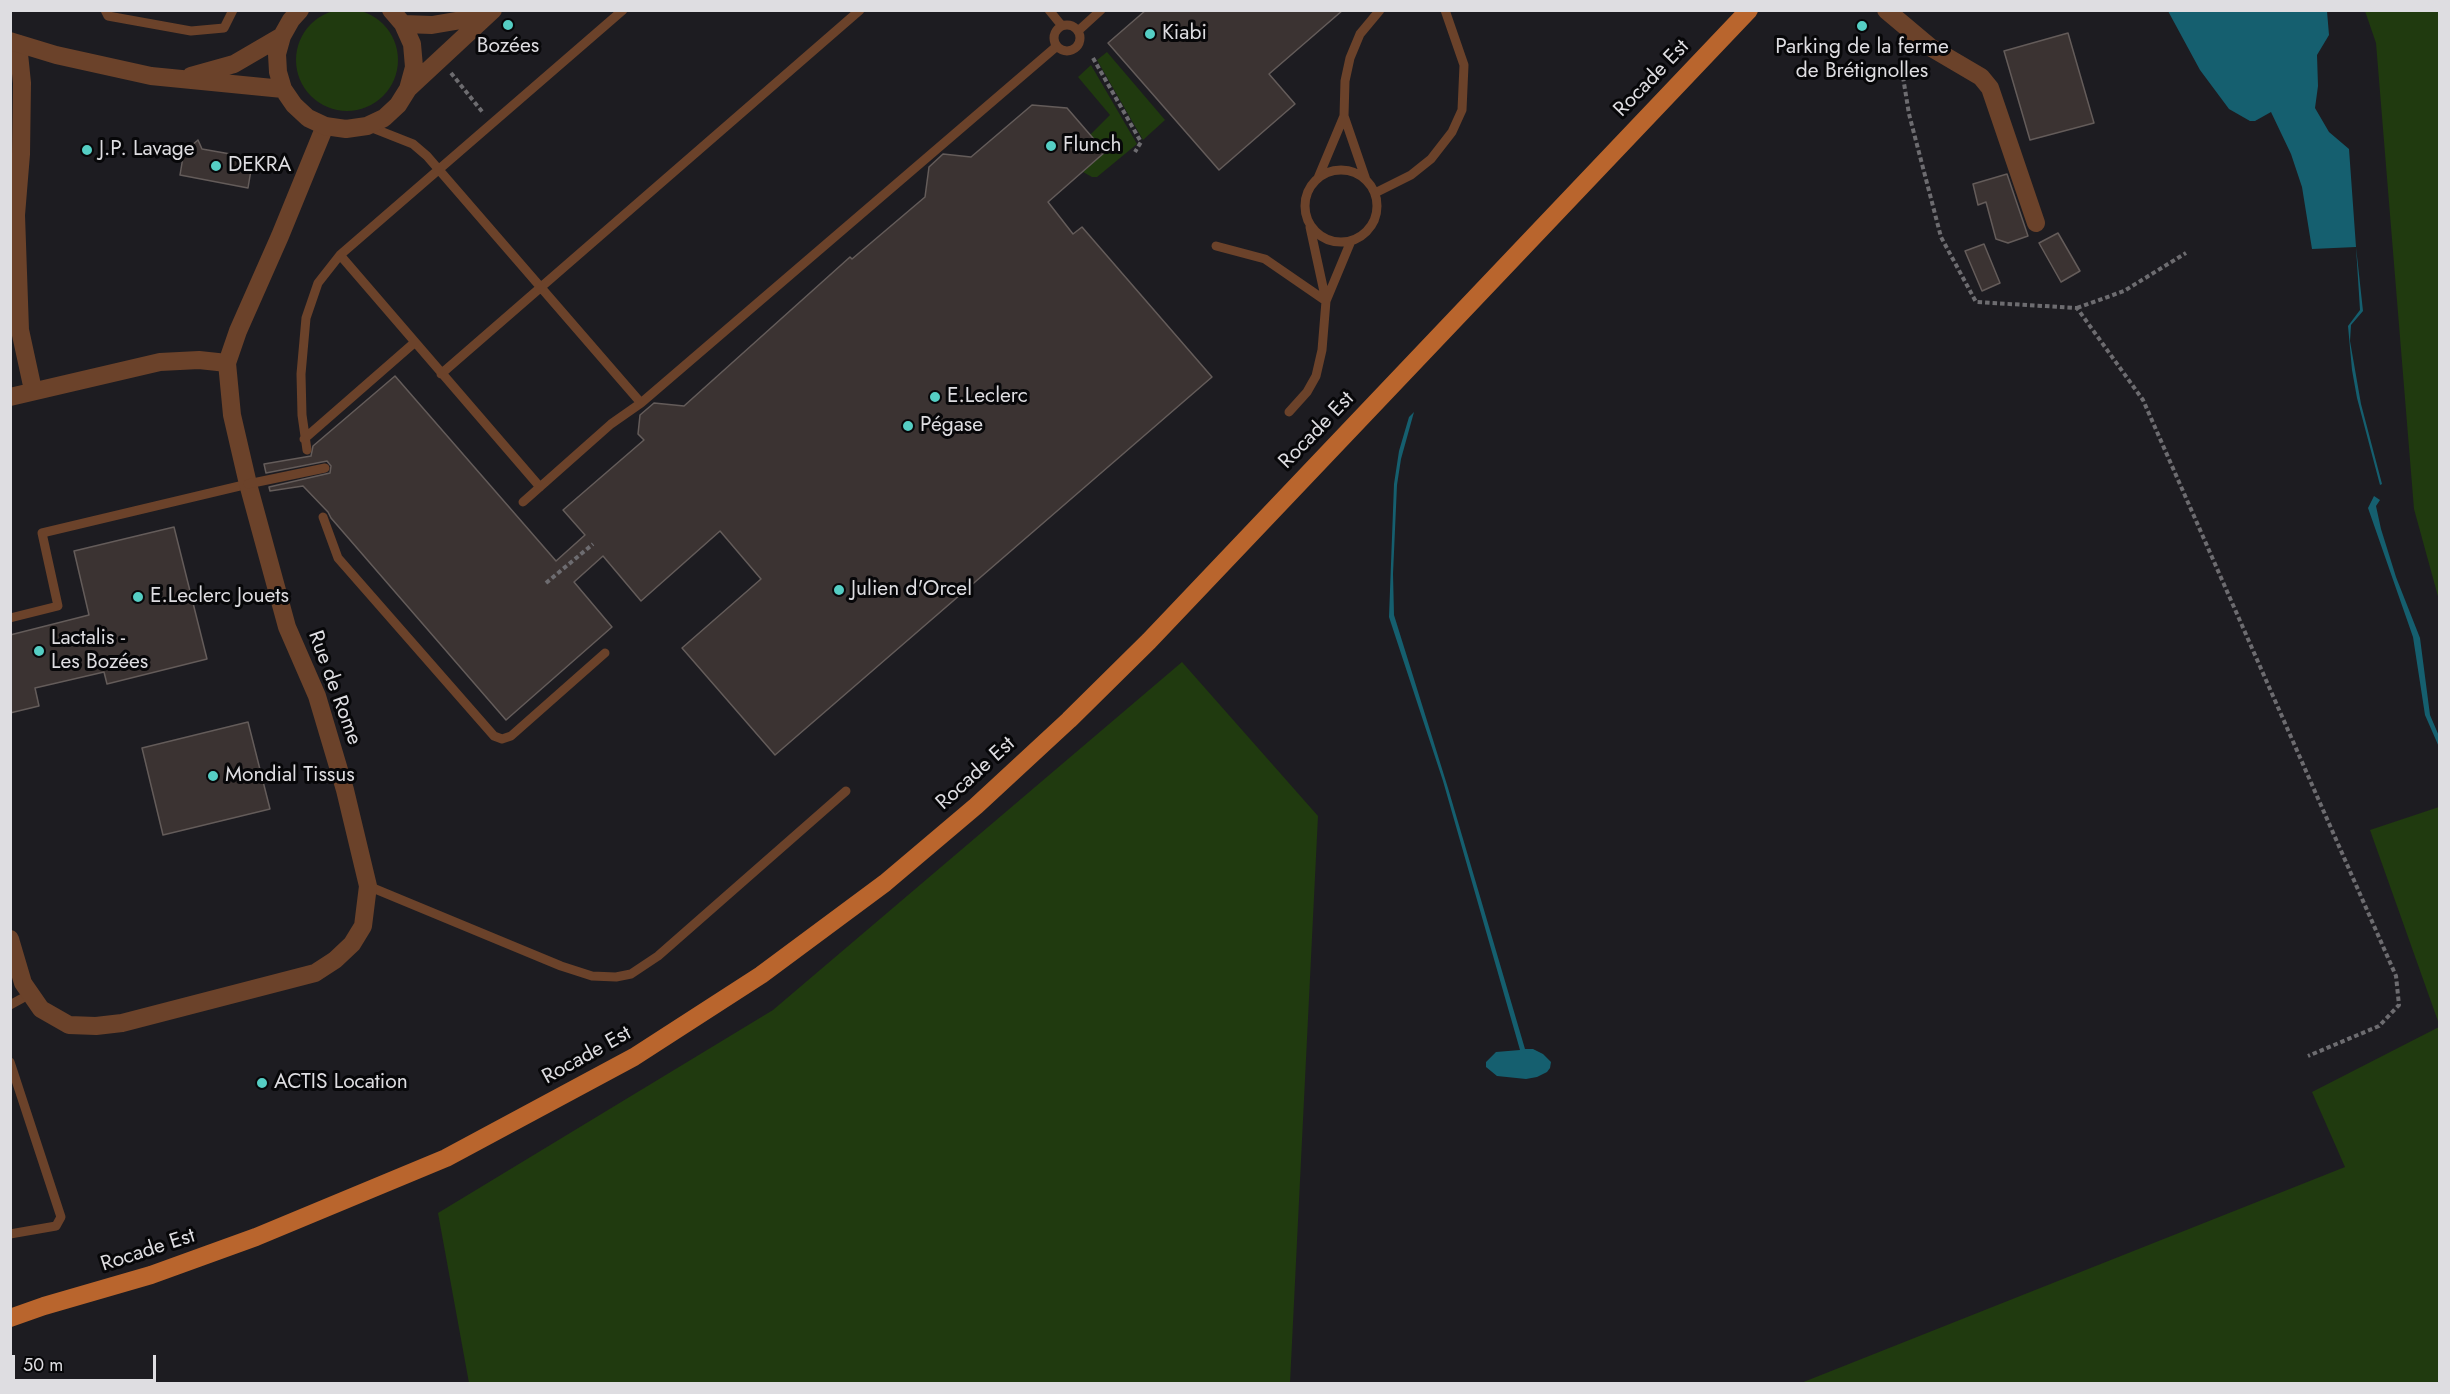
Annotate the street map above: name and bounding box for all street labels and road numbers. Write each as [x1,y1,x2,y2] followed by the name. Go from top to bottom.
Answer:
[1609,35,1695,123] street label: Rocade Est
[1274,387,1360,475] street label: Rocade Est
[302,628,366,748] street label: Rue de Rome
[931,732,1021,816] street label: Rocade Est
[538,1021,636,1091] street label: Rocade Est
[98,1224,198,1278] street label: Rocade Est

